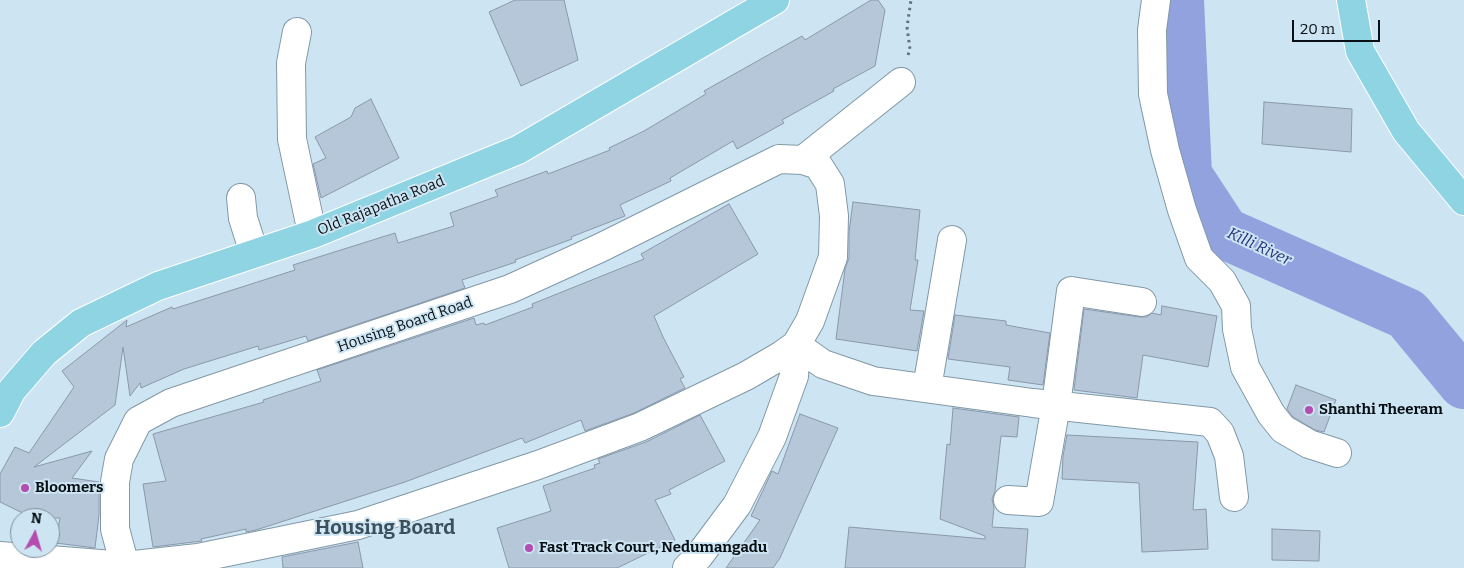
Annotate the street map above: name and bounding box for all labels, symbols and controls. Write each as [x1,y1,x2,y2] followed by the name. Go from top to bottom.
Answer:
[1294,10,1382,42] scale bar
[1300,20,1335,38] text: 20 m
[315,172,447,240] street label: Old Rajapatha Road
[1224,224,1294,270] water label: Killi River
[335,293,475,357] street label: Housing Board Road
[1319,401,1443,419] place label: Shanthi Theeram
[1303,404,1315,416] marker: Shanthi Theeram
[35,479,103,497] place label: Bloomers
[19,482,31,494] marker: Bloomers
[10,508,60,558] north arrow
[30,510,43,528] text: N
[315,516,455,540] district label: Housing Board
[539,539,767,557] place label: Fast Track Court, Nedumangadu
[523,542,535,554] marker: Fast Track Court, Nedumangadu

